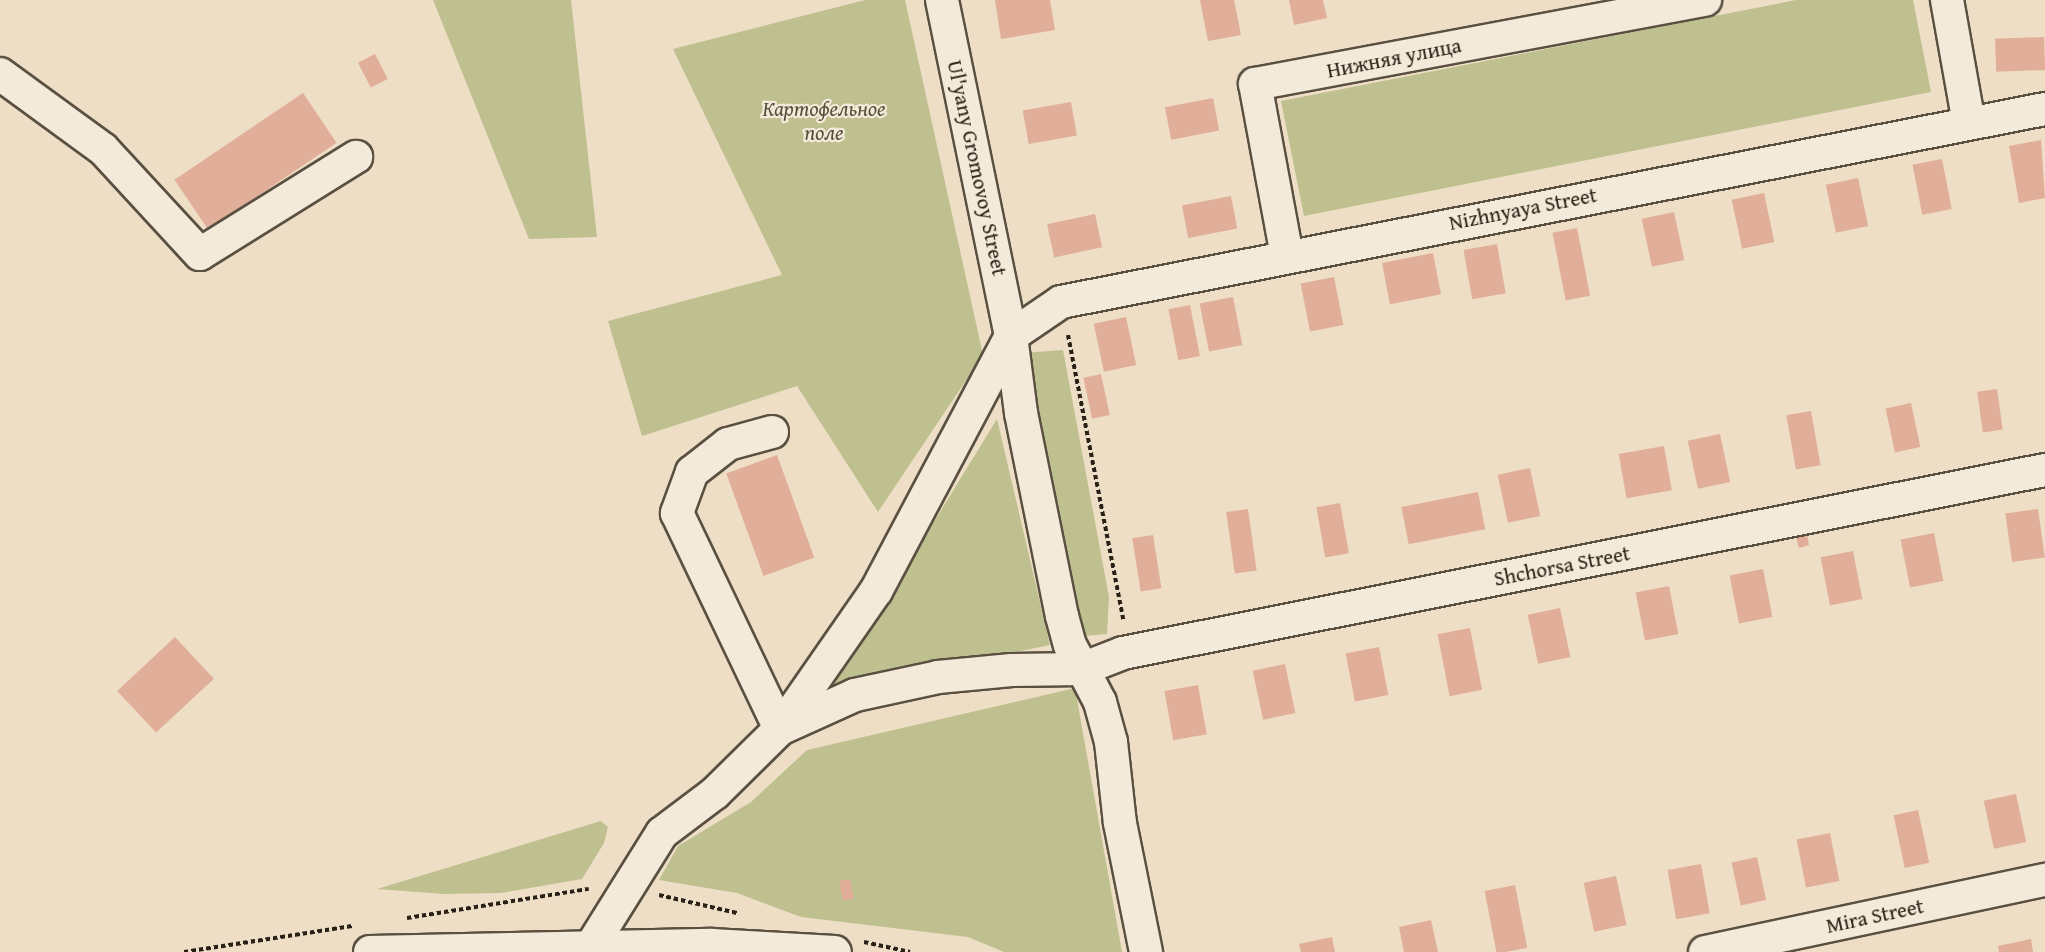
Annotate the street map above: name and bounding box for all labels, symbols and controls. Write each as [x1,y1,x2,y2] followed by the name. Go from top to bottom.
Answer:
[1325,33,1463,83] street label: Нижняя улица
[942,58,1012,278] street label: Ul'yany Gromovoy Street
[763,96,885,146] park label: Картофельное поле
[1447,182,1599,236] street label: Nizhnyaya Street
[1492,540,1632,592] street label: Shchorsa Street
[1824,893,1926,939] street label: Mira Street

